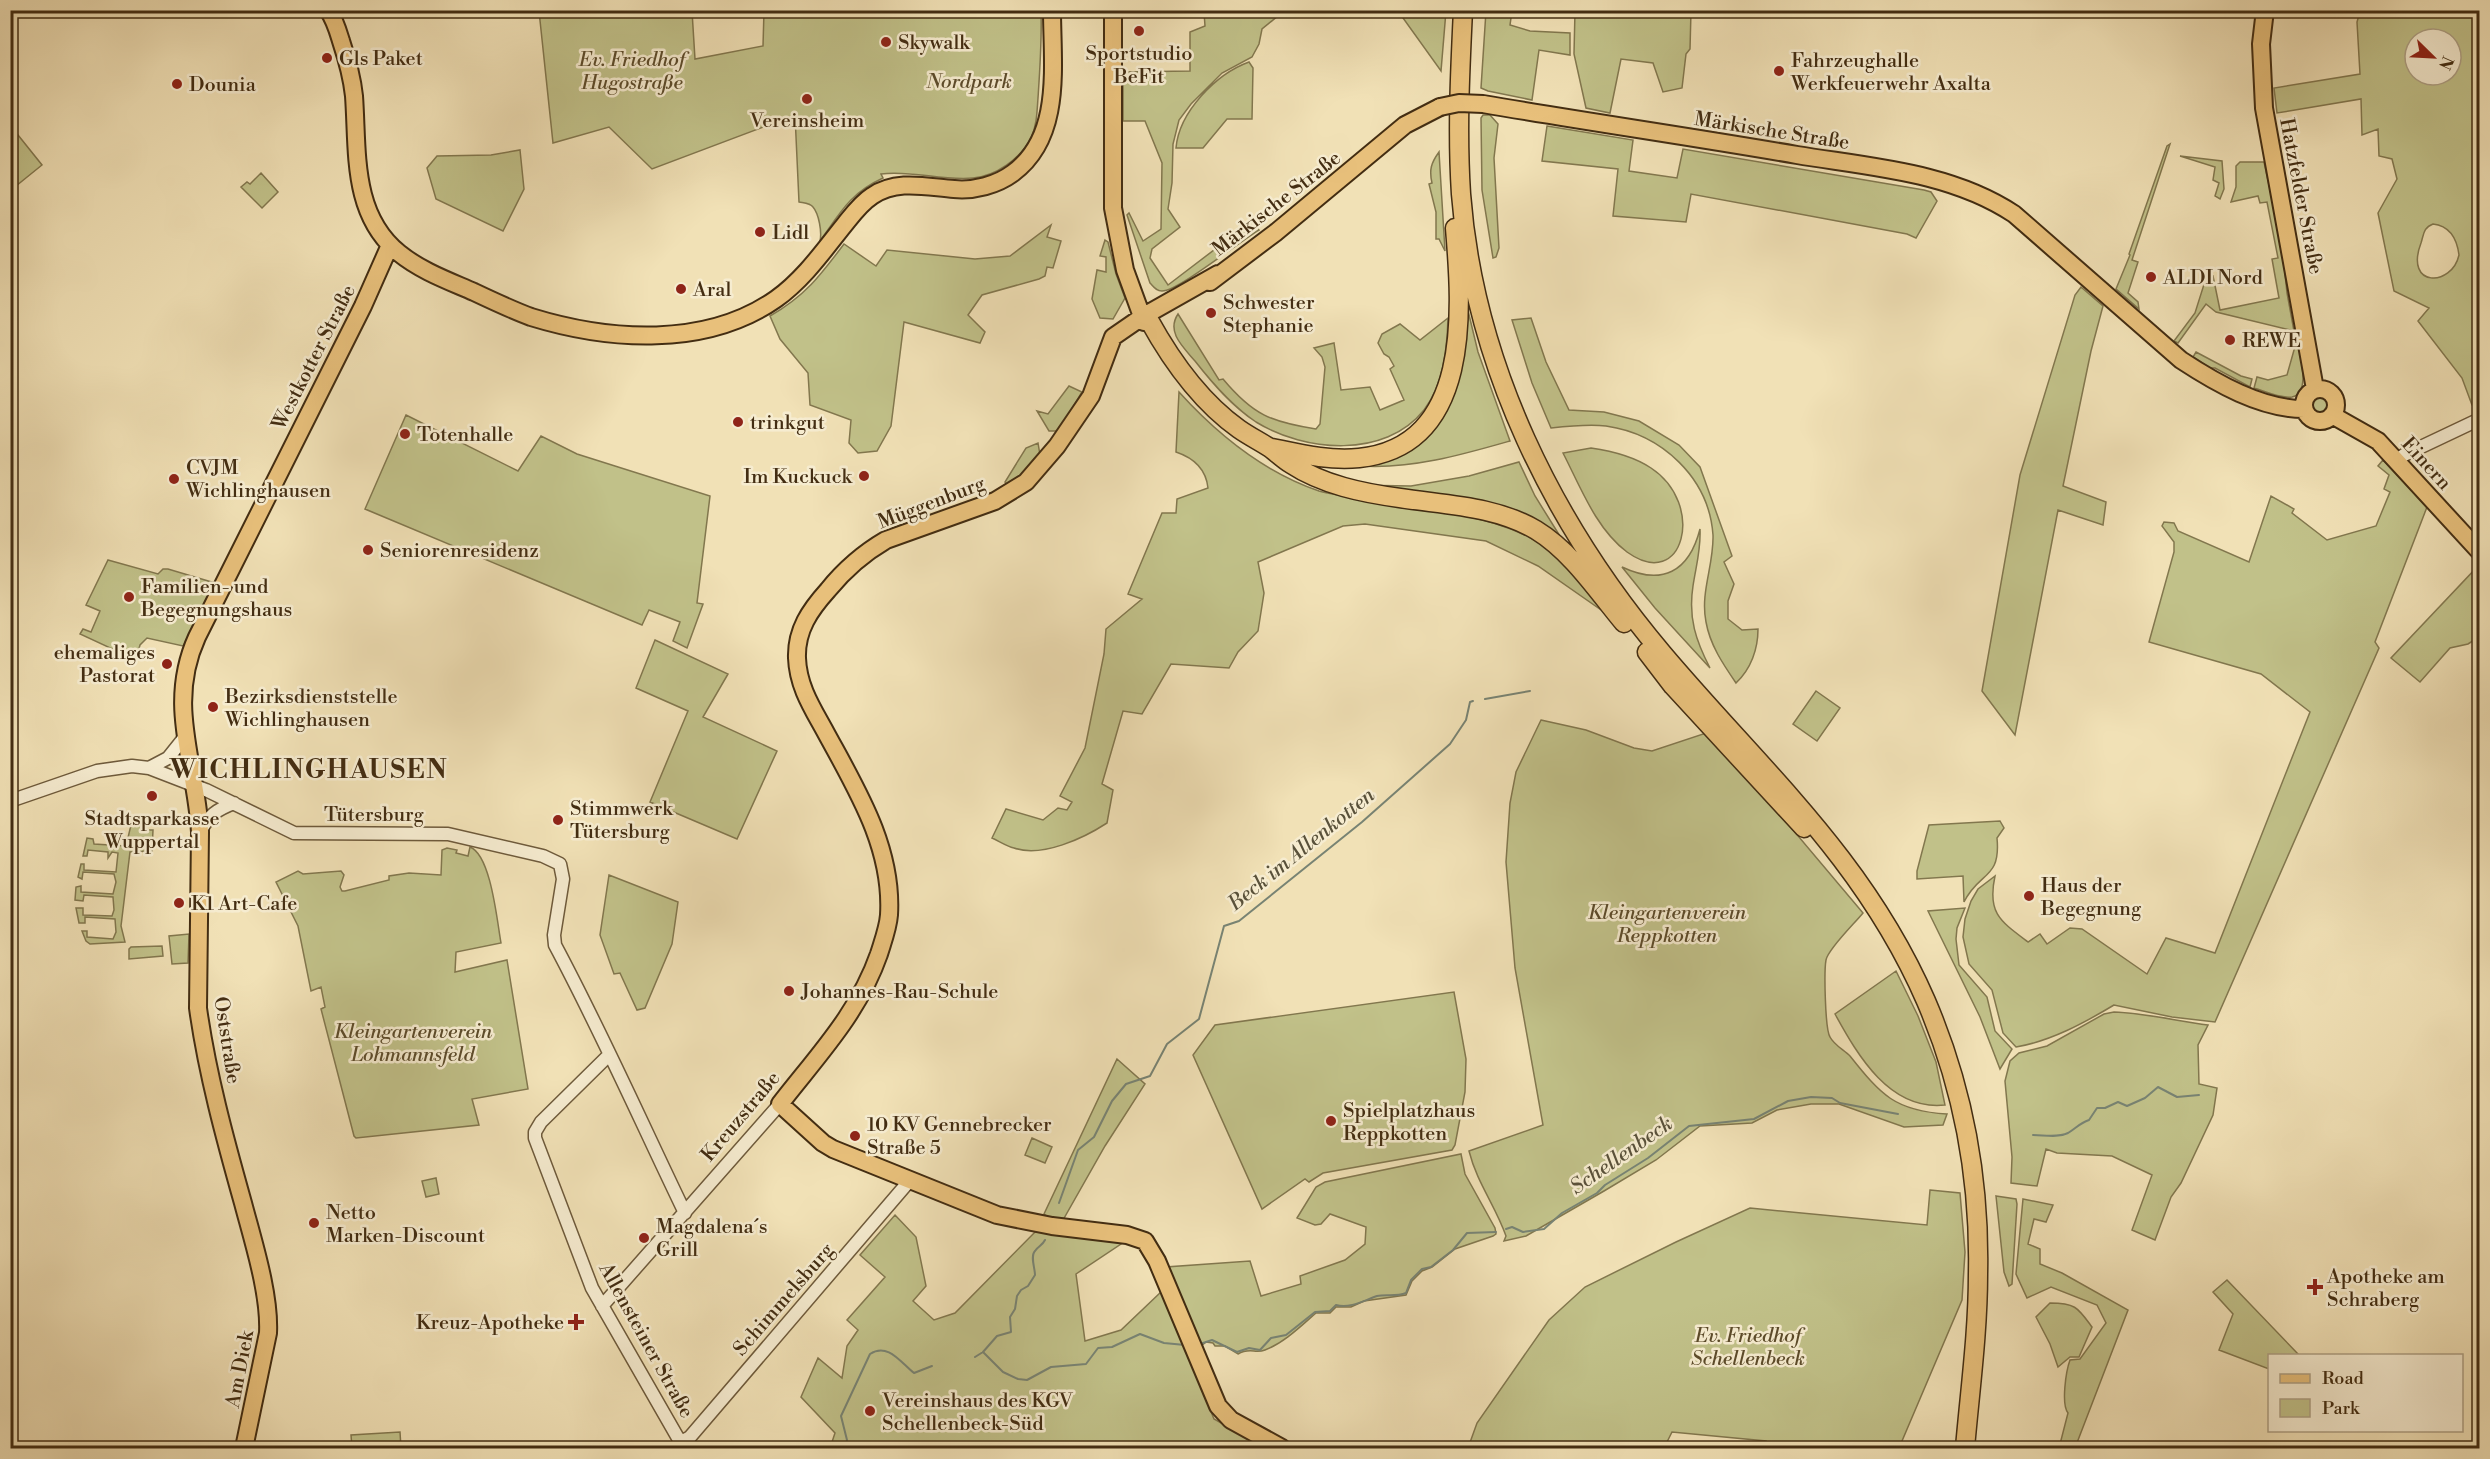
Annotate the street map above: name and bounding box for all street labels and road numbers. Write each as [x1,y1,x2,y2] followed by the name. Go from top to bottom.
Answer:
[1692,107,1851,156] street label: Märkische Straße
[2273,116,2328,276] street label: Hatzfelder Straße
[1208,146,1346,262] street label: Märkische Straße
[267,281,362,435] street label: Westkotter Straße
[2395,432,2456,496] street label: Einern
[874,471,989,535] street label: Müggenburg
[324,803,425,828] street label: Tütersburg
[207,995,246,1085] street label: Oststraße
[696,1067,786,1167] street label: Kreuzstraße
[728,1238,840,1362] street label: Schimmelsburg
[592,1258,699,1423] street label: Allensteiner Straße
[221,1327,260,1411] street label: Am Diek

